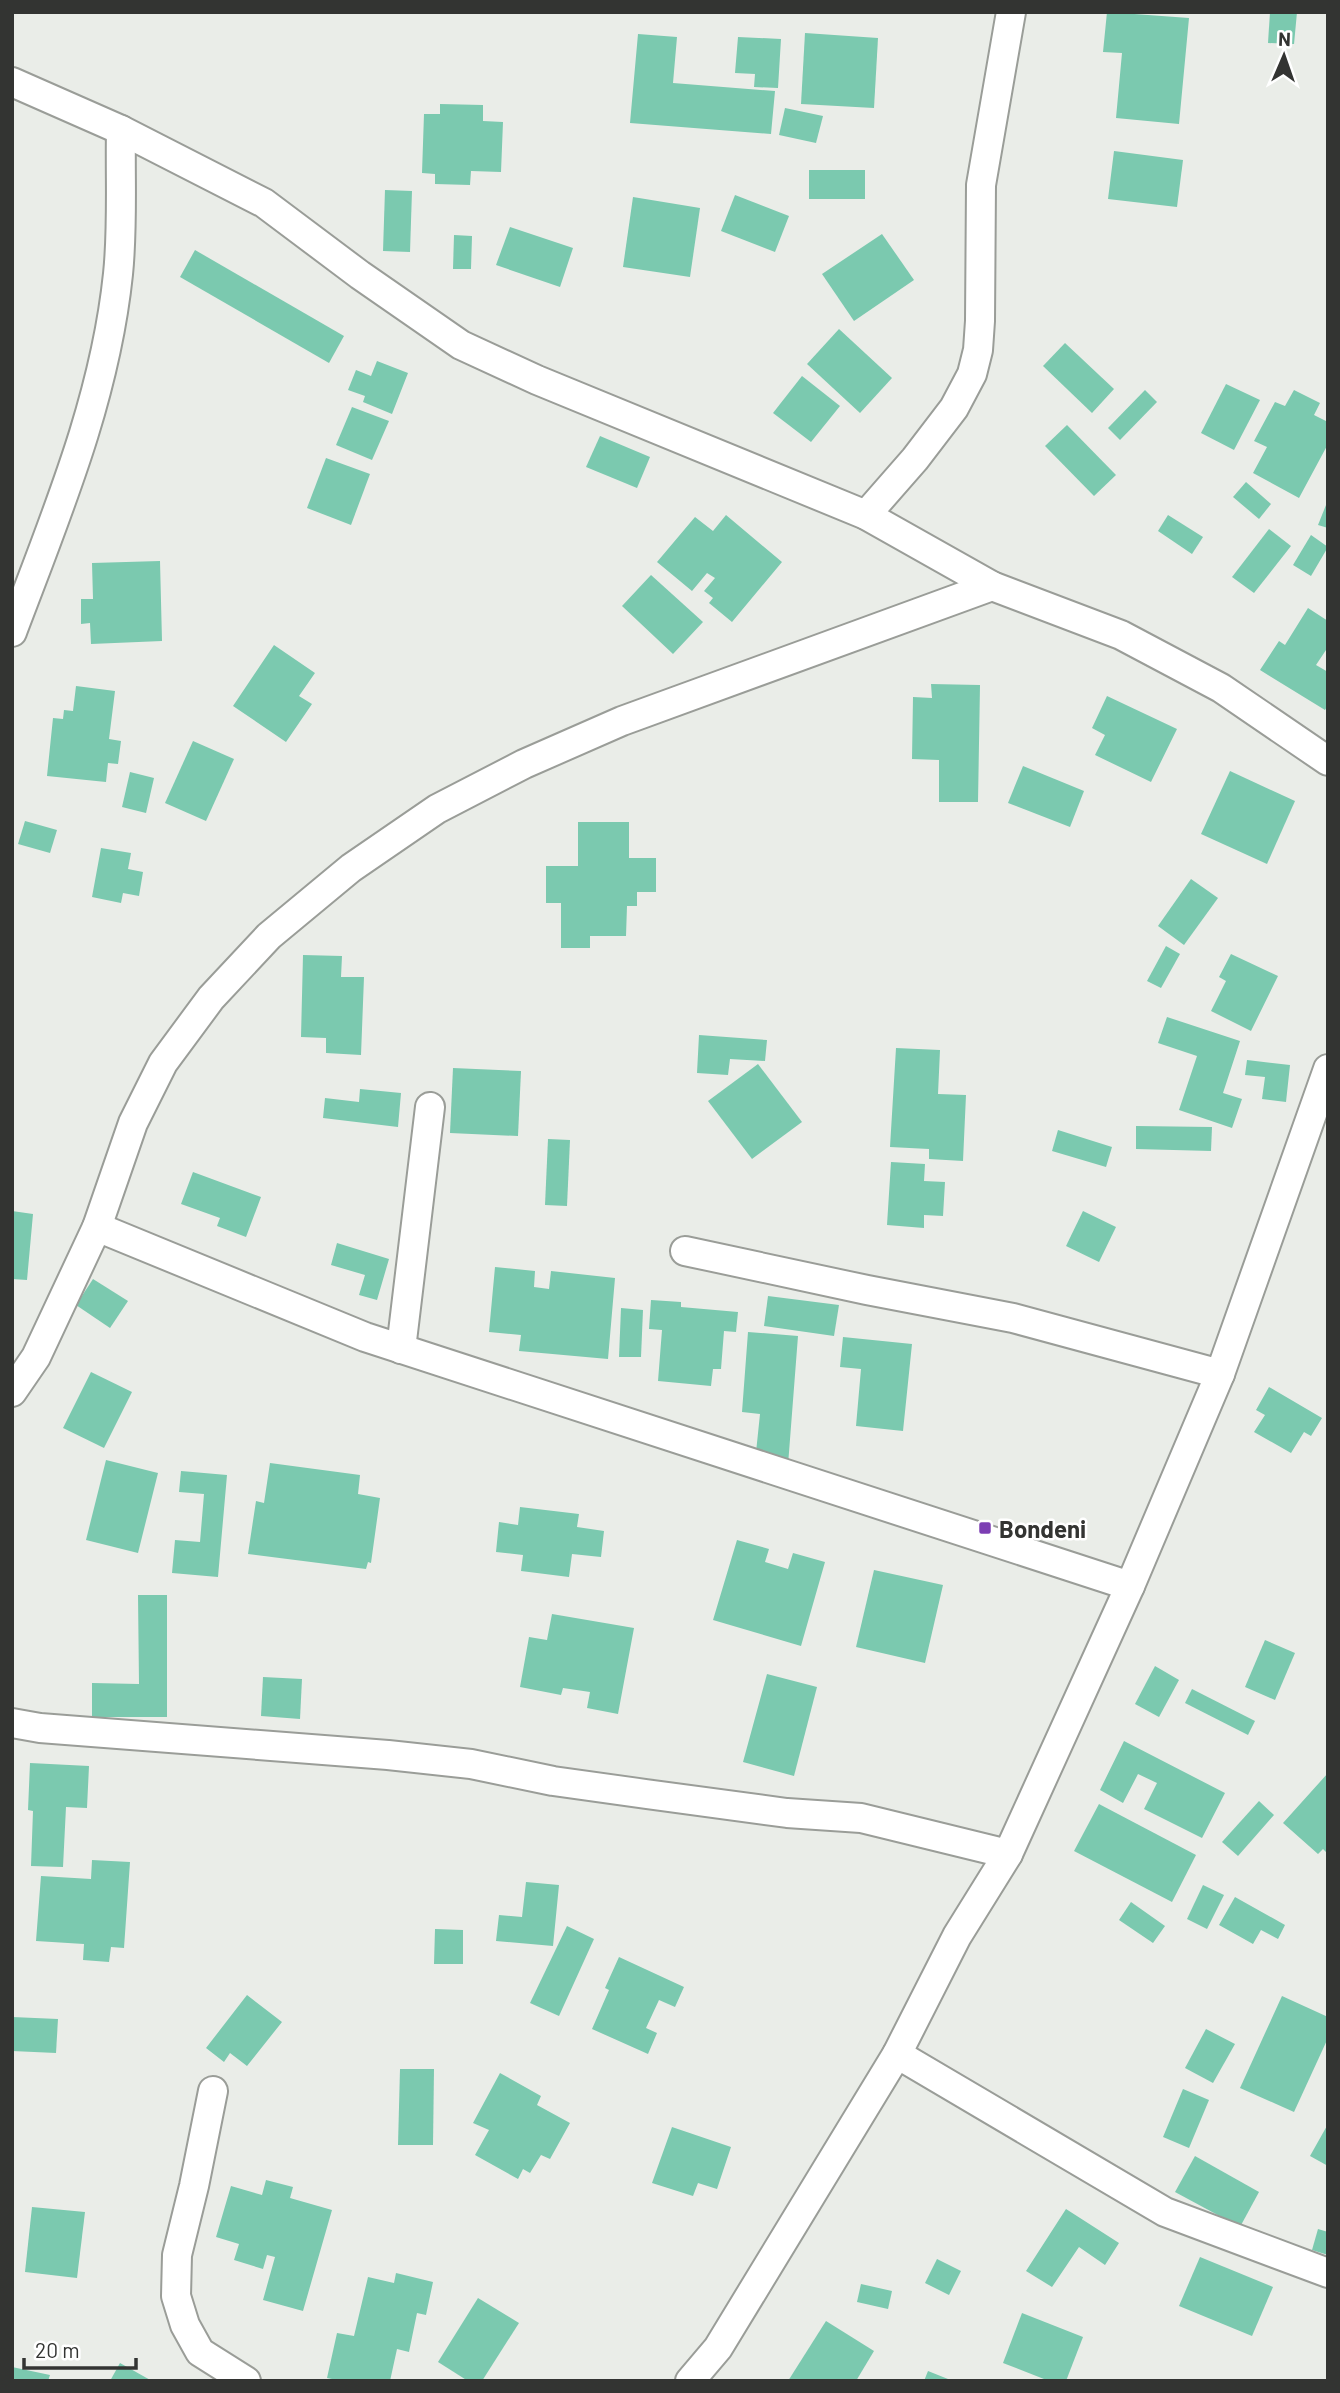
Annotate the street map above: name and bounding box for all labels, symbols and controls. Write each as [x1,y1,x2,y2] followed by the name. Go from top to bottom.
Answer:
[1249,21,1319,91] north arrow
[1278,27,1291,50] text: N
[999,1514,1086,1543] place label: Bondeni
[977,1520,993,1536] marker: Bondeni
[24,2326,136,2370] scale bar
[35,2337,80,2362] text: 20 m

